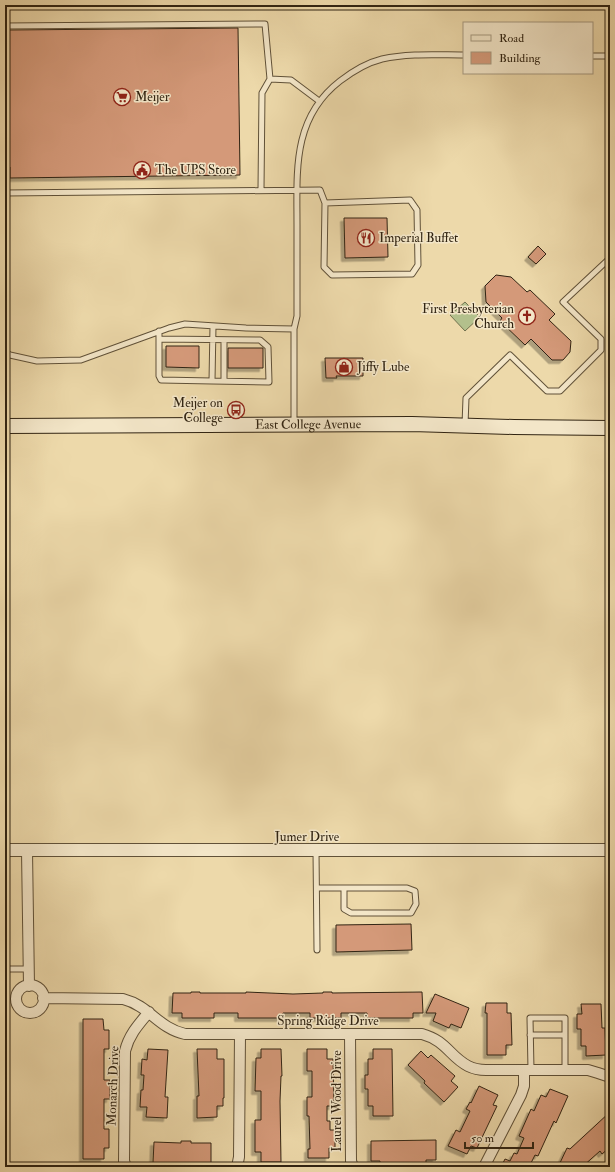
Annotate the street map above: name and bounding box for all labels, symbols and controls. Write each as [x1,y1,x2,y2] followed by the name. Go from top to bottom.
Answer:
[463,22,593,74] legend
[499,31,524,46] text: Road
[499,51,542,66] text: Building
[112,87,132,107] supermarket icon: Meijer
[135,89,170,105] place label: Meijer
[132,160,152,180] public building icon: The UPS Store
[155,162,237,178] place label: The UPS Store
[356,228,376,248] restaurant icon: Imperial Buffet
[379,230,458,247] place label: Imperial Buffet
[422,301,514,332] place label: First Presbyterian Church
[517,306,537,326] church icon: First Presbyterian Church
[334,357,354,377] shop icon: Jiffy Lube
[356,359,410,376] place label: Jiffy Lube
[173,395,224,426] place label: Meijer on College
[226,400,246,420] bus stop icon: Meijer on College
[255,416,362,433] street label: East College Avenue
[274,829,340,845] street label: Jumer Drive
[277,1013,379,1030] street label: Spring Ridge Drive
[104,1045,122,1126] street label: Monarch Drive
[329,1050,345,1152] street label: Laurel Wood Drive
[465,1124,533,1150] scale bar
[471,1131,495,1146] text: 50 m

